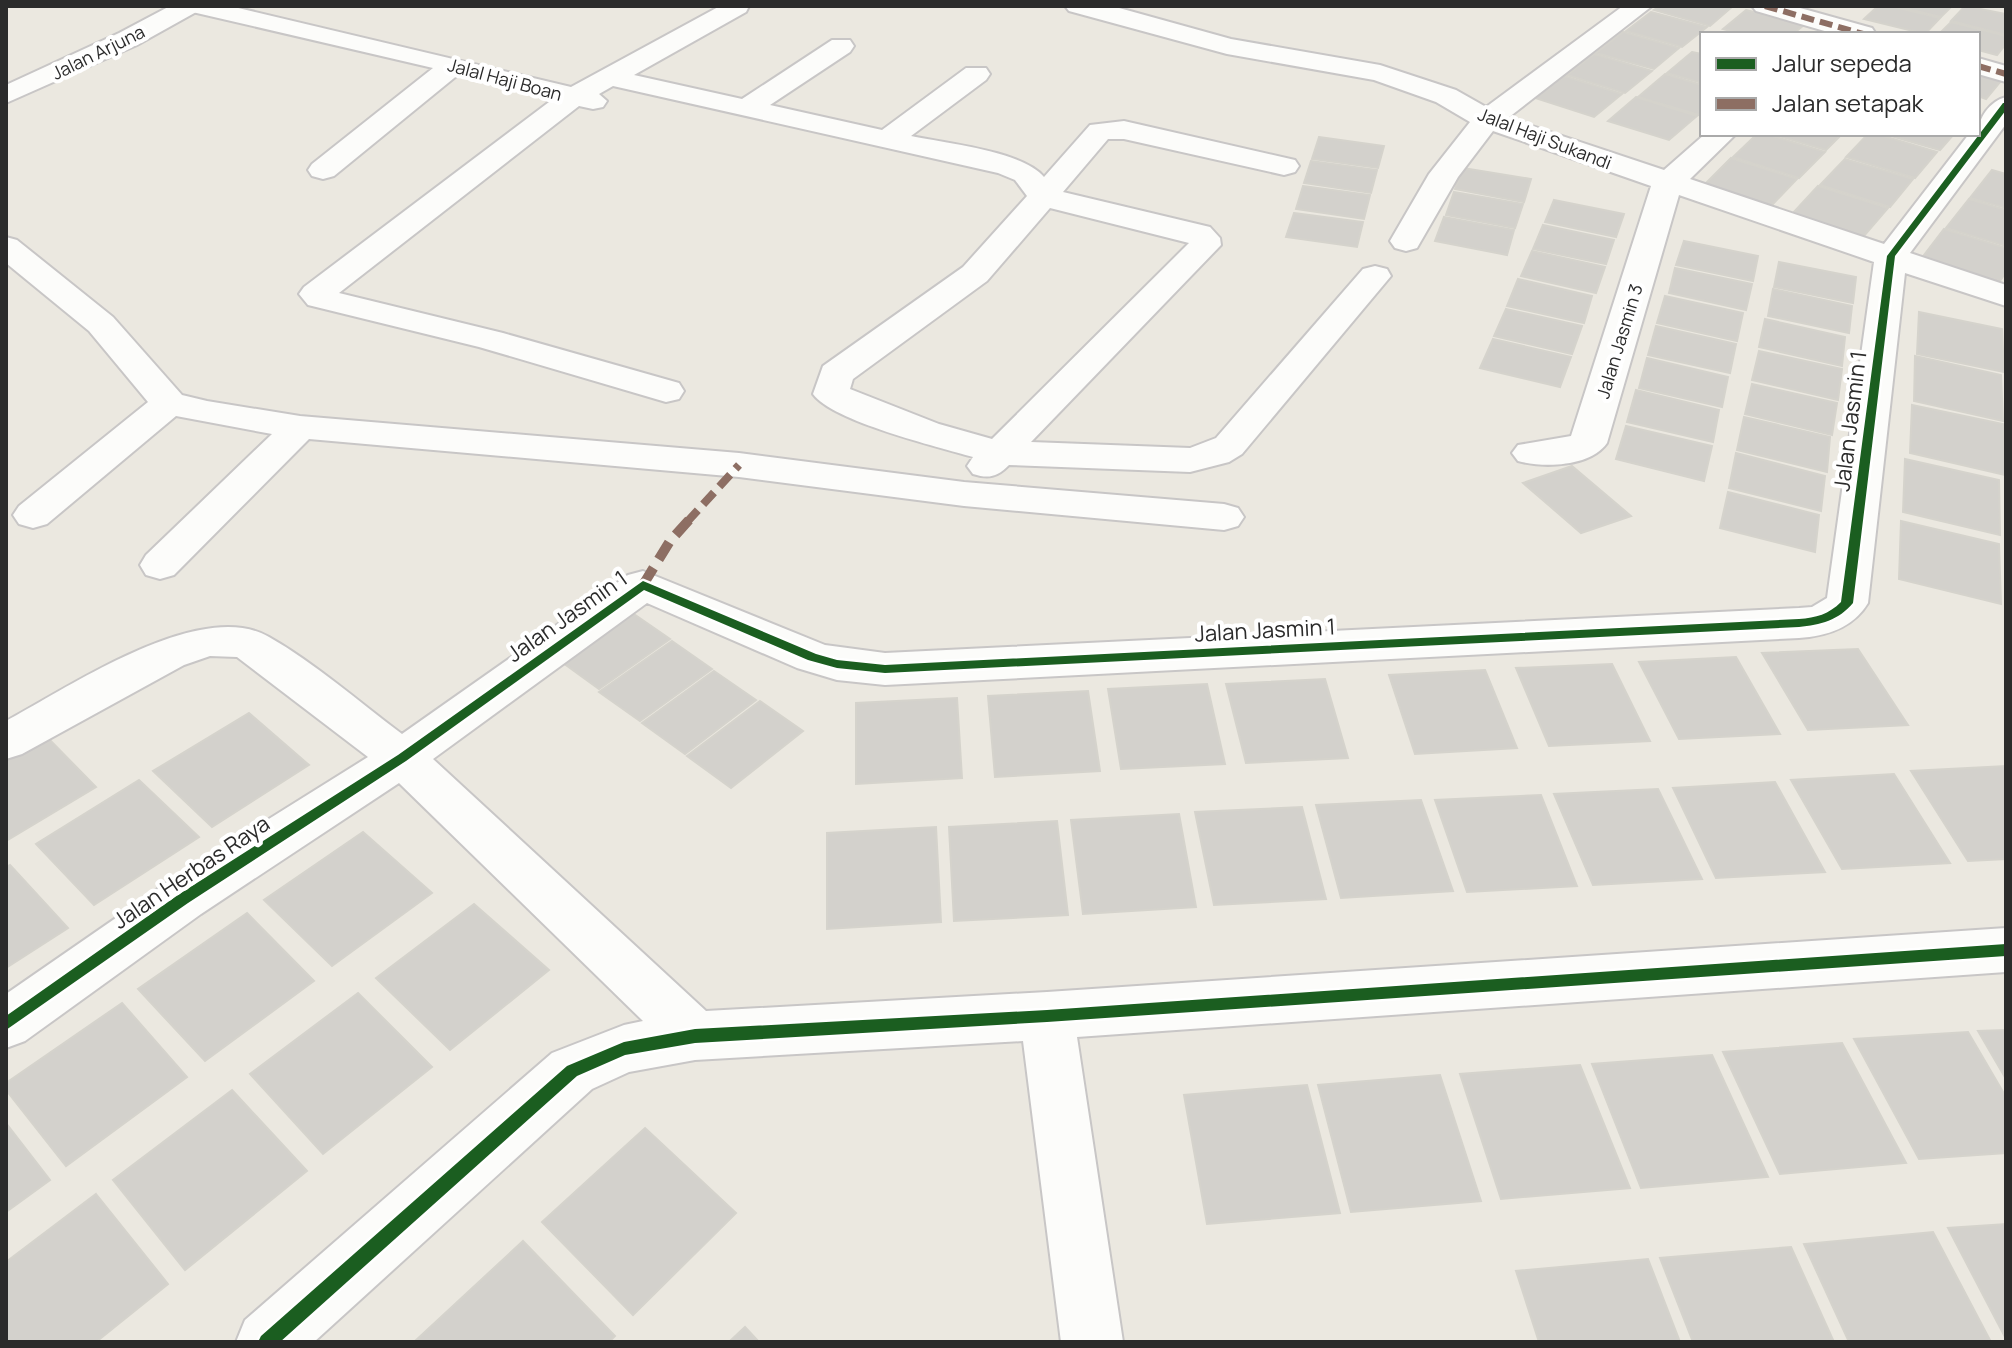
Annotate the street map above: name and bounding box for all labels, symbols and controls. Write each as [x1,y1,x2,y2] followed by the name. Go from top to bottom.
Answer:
[48,19,148,85] street label: Jalan Arjuna
[1700,32,1980,136] legend
[1772,46,1912,79] text: Jalur sepeda
[445,52,565,106] street label: Jalal Haji Boan
[1772,86,1925,119] text: Jalan setapak
[1475,101,1615,175] street label: Jalal Haji Sukandi
[1590,281,1648,401] street label: Jalan Jasmin 3
[1827,349,1873,493] street label: Jalan Jasmin 1
[501,563,633,669] street label: Jalan Jasmin 1
[1194,611,1336,649] street label: Jalan Jasmin 1
[107,808,275,936] street label: Jalan Herbas Raya

